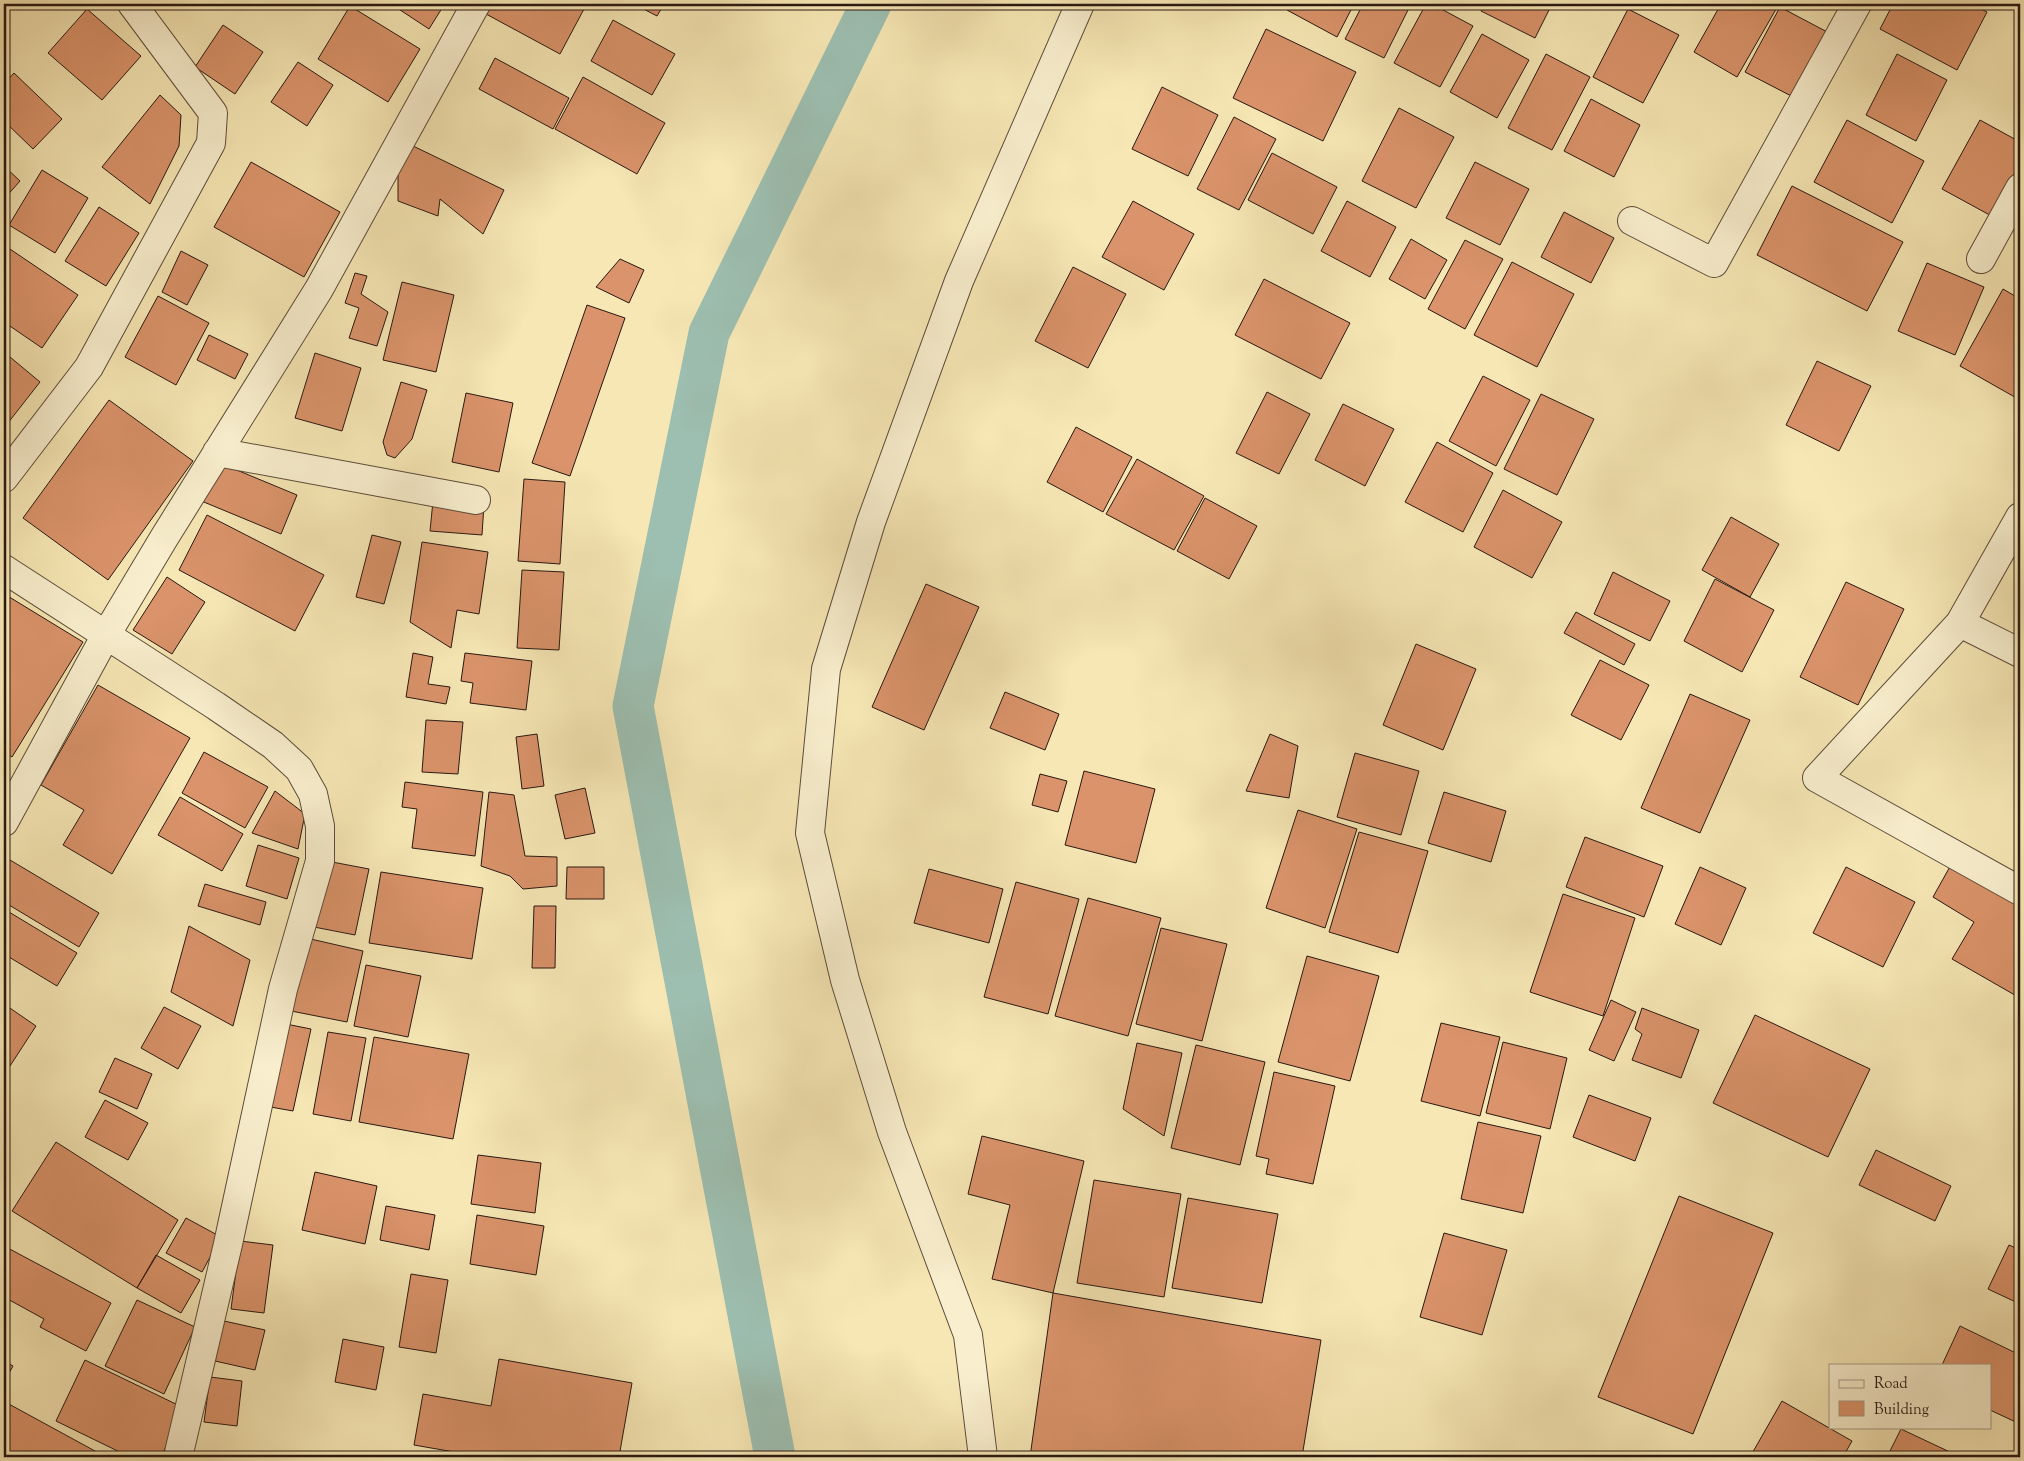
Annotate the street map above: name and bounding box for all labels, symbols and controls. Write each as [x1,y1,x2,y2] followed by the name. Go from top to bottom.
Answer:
[1829,1364,1992,1428] legend
[1874,1374,1908,1395] text: Road
[1874,1400,1929,1421] text: Building

